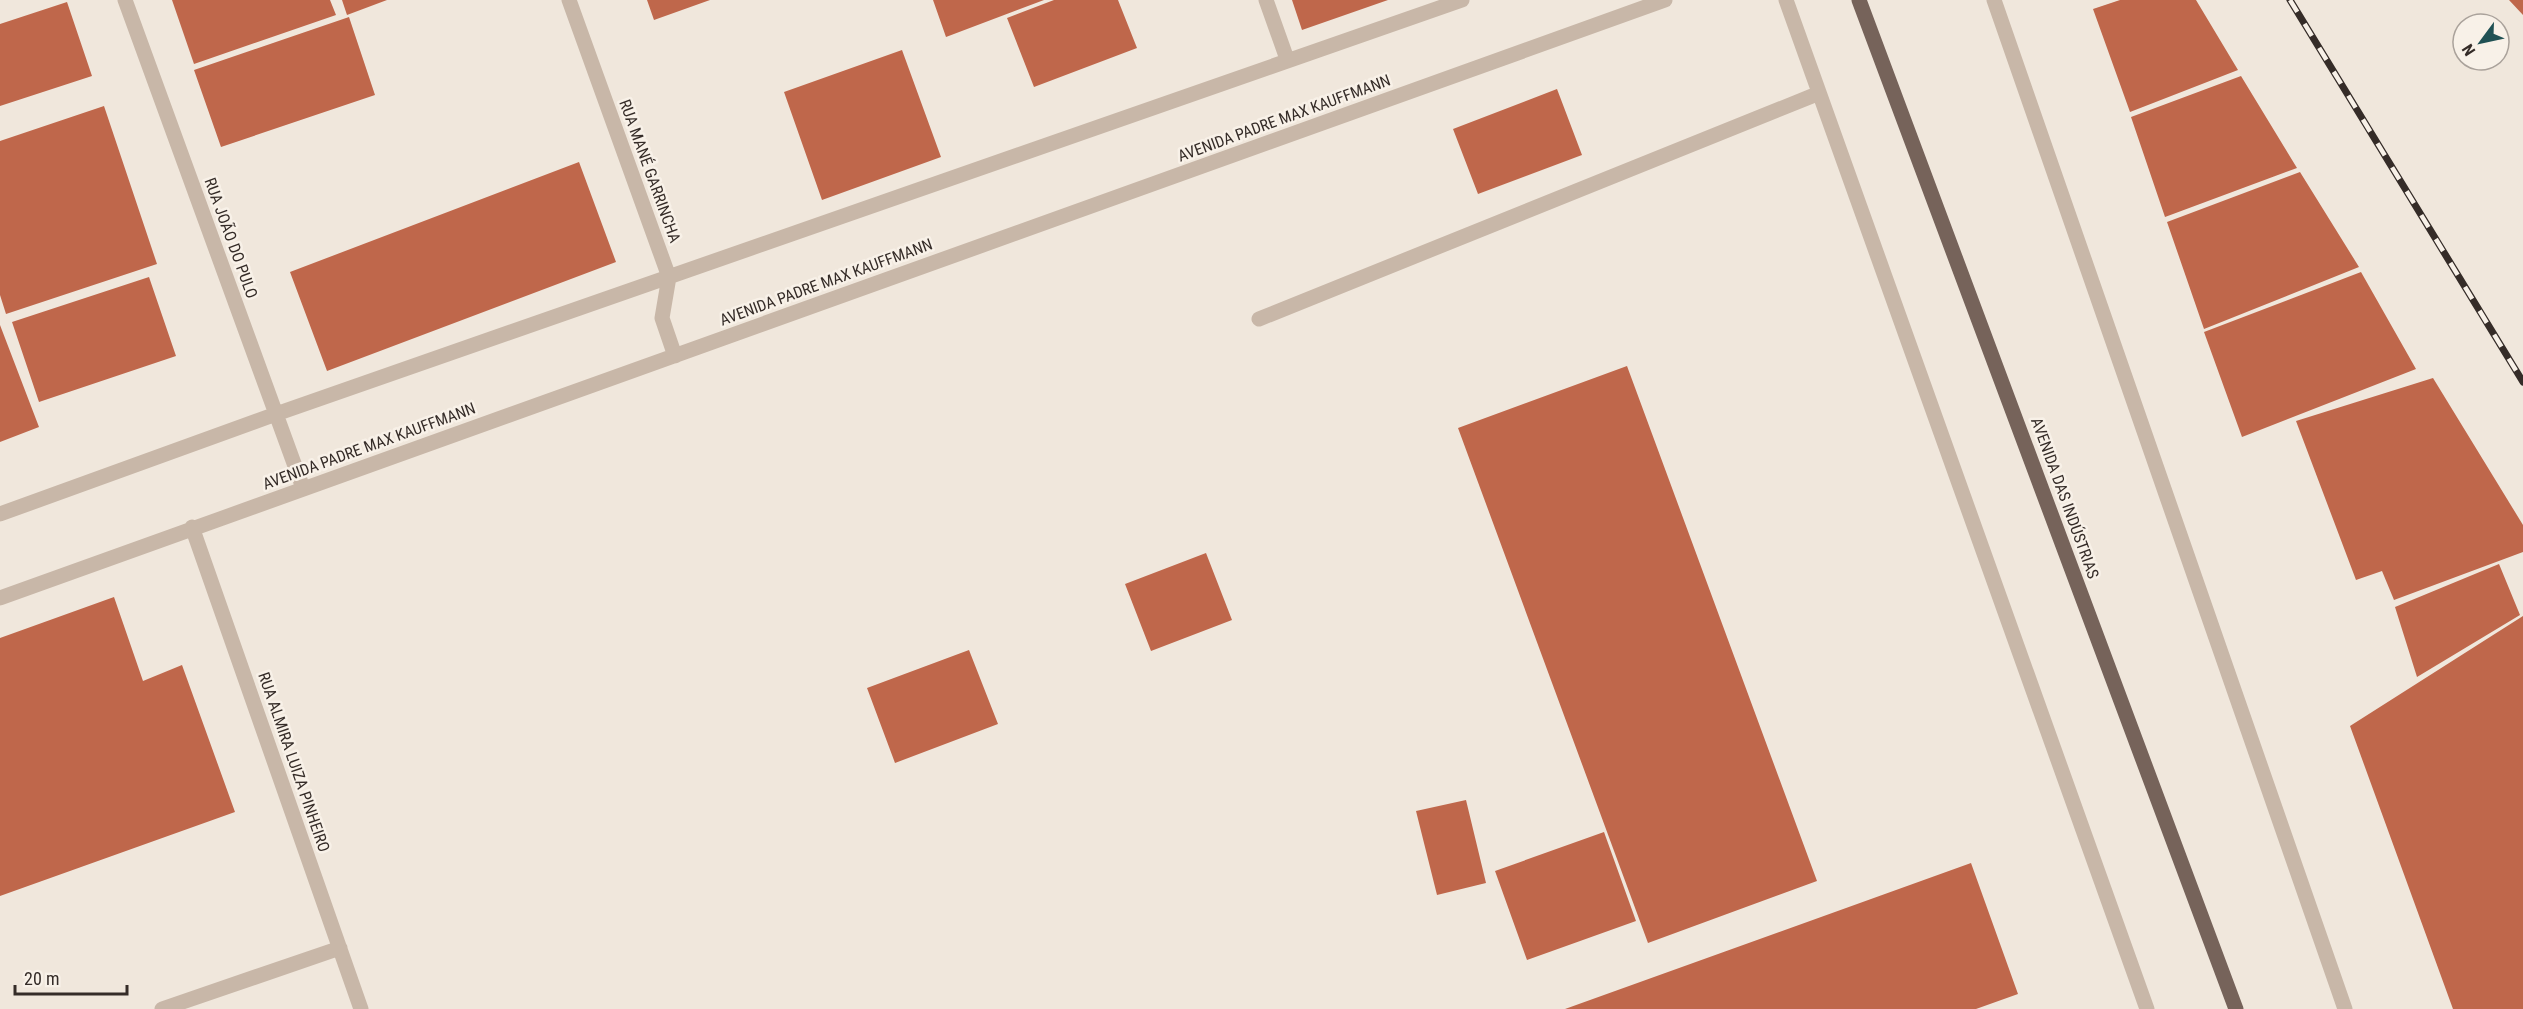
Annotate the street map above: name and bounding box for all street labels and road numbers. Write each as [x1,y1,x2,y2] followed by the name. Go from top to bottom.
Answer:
[1175,71,1393,165] street label: AVENIDA PADRE MAX KAUFFMANN
[615,97,685,245] street label: RUA MANÉ GARRINCHA
[200,175,263,301] street label: RUA JOÃO DO PULO
[717,235,935,329] street label: AVENIDA PADRE MAX KAUFFMANN
[260,399,478,493] street label: AVENIDA PADRE MAX KAUFFMANN
[2027,415,2103,581] street label: AVENIDA DAS INDÚSTRIAS
[254,670,334,854] street label: RUA ALMIRA LUIZA PINHEIRO

